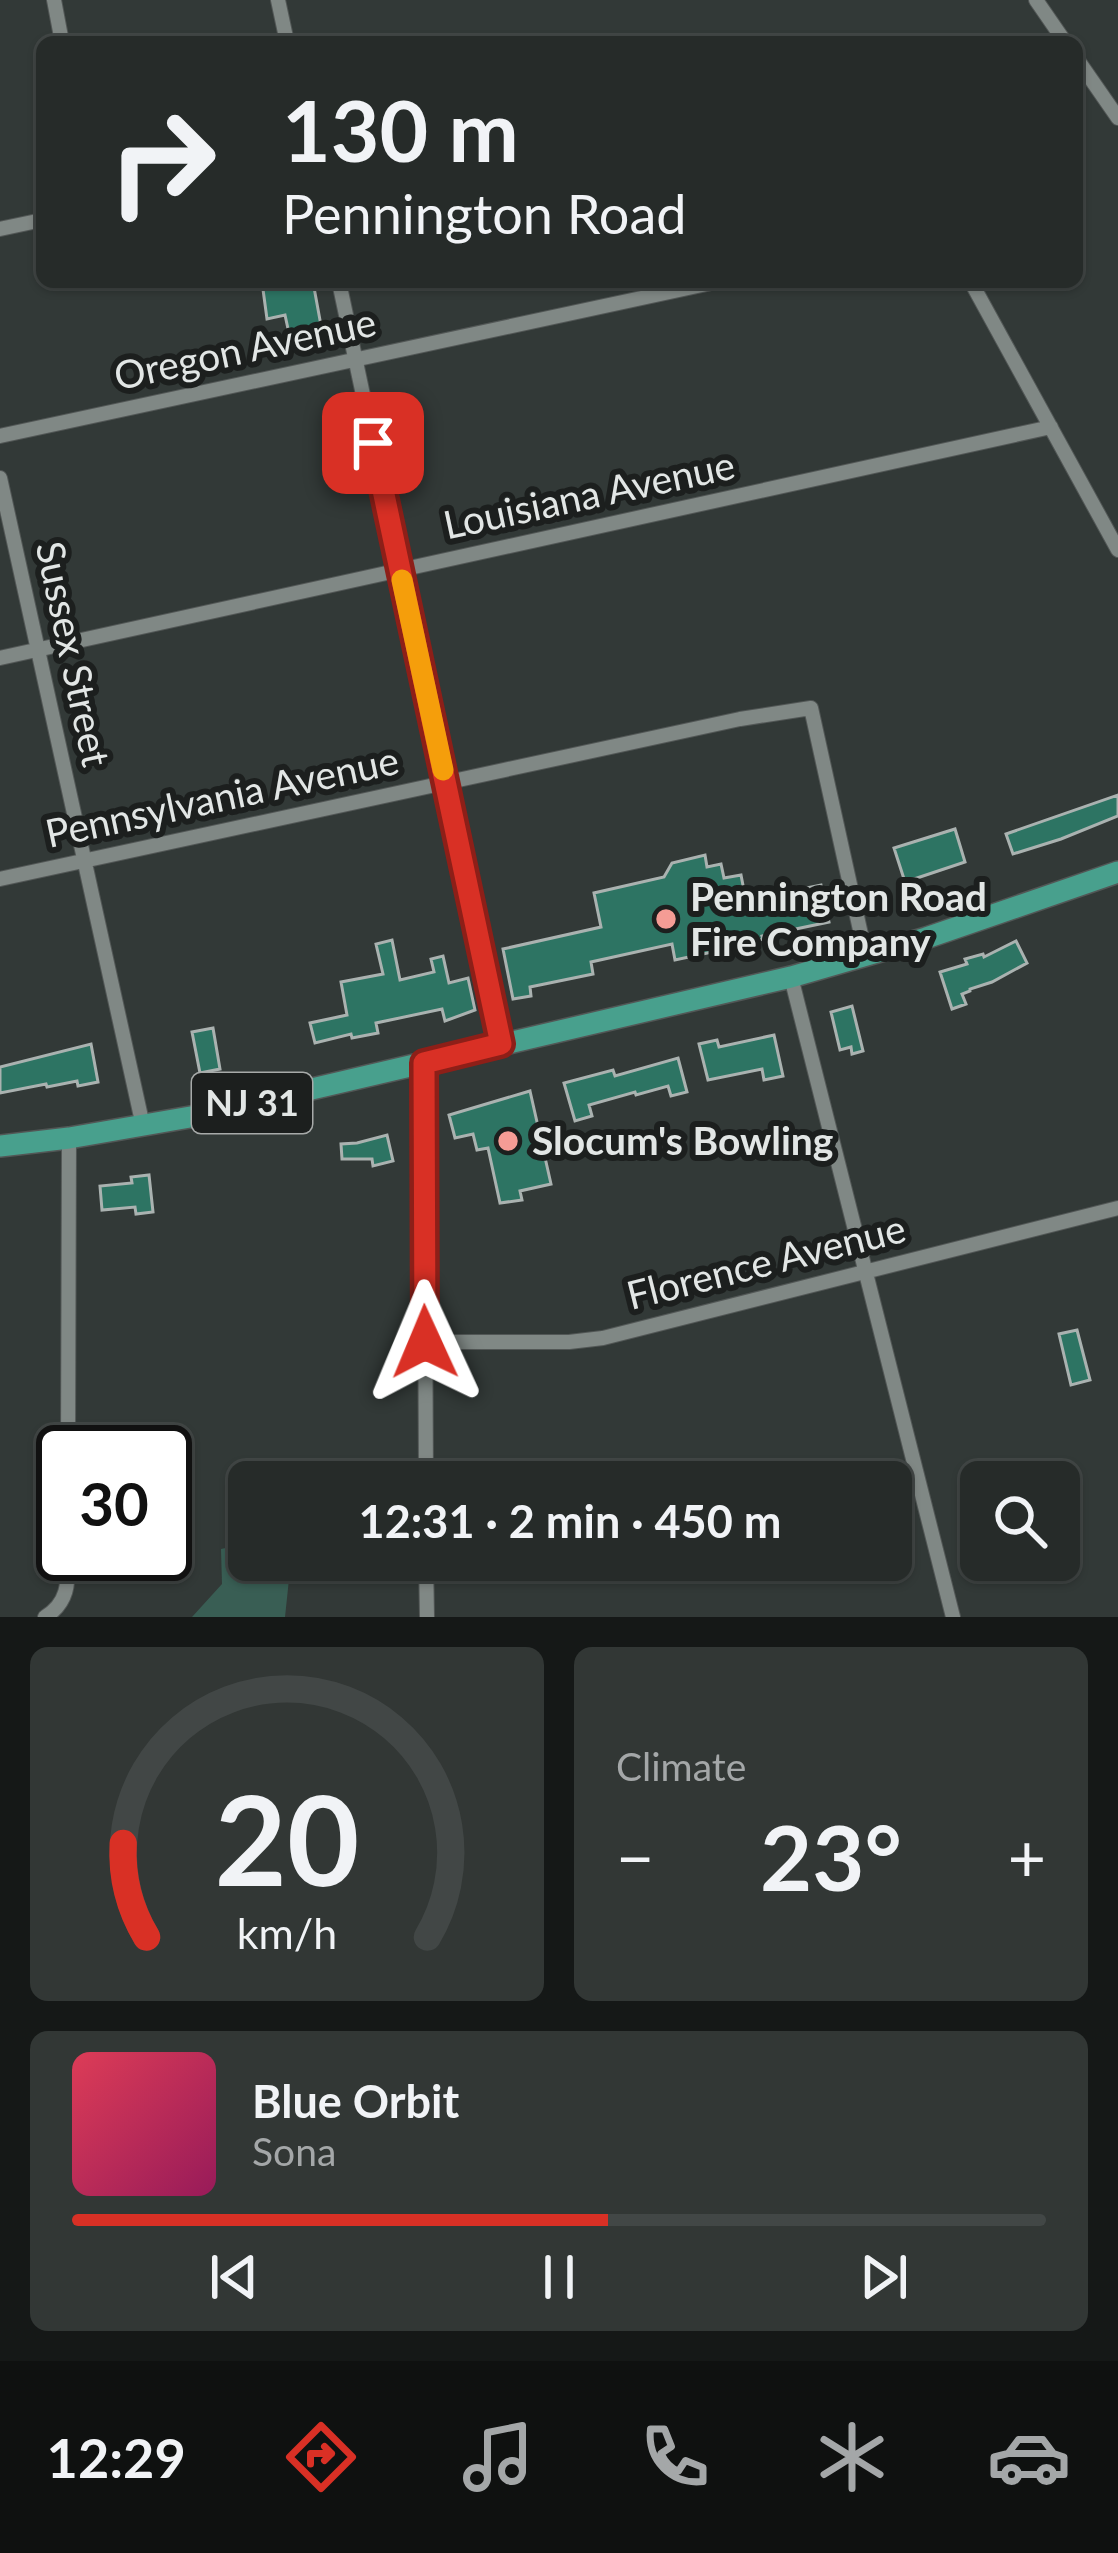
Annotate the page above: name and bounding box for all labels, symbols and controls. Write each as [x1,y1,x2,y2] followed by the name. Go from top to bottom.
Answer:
[282,79,519,180] text: 130 m
[84,84,240,240] icon: right
[282,181,687,246] text: Pennington Road
[110,298,380,398] street label: Oregon Avenue
[322,392,424,494] pin
[340,410,406,476] icon: arrive
[439,441,739,547] street label: Louisiana Avenue
[28,537,120,770] street label: Sussex Street
[41,736,403,856] street label: Pennsylvania Avenue
[690,873,987,964] place label: Pennington Road Fire Company
[653,906,679,932] marker: Pennington Road Fire Company
[192,1073,312,1133] road number: NJ 31
[532,1117,833,1163] place label: Slocum's Bowling
[495,1128,521,1154] marker: Slocum's Bowling
[622,1204,910,1318] street label: Florence Avenue
[362,1279,488,1405] position arrow
[36,1425,192,1581] speed limit sign: 30
[960,1461,1080,1581] map controls
[960,1461,1080,1581] button: search
[359,1494,781,1548] text: 12:31 · 2 min · 450 m
[616,1743,746,1789] text: Climate
[215,1763,359,1913] text: 20
[760,1802,902,1910] text: 23°
[616,1817,654,1896] text: −
[1008,1817,1046,1896] text: +
[237,1907,337,1958] text: km/h
[252,2074,459,2128] text: Blue Orbit
[252,2128,336,2174] text: Sona
[201,2244,267,2310] icon: previous
[526,2244,592,2310] icon: pause
[851,2244,917,2310] icon: next
[279,2415,363,2499] icon: directions
[456,2415,540,2499] icon: music
[633,2415,717,2499] icon: phone
[810,2415,894,2499] icon: climate
[987,2415,1071,2499] icon: car
[47,2425,186,2490] text: 12:29

